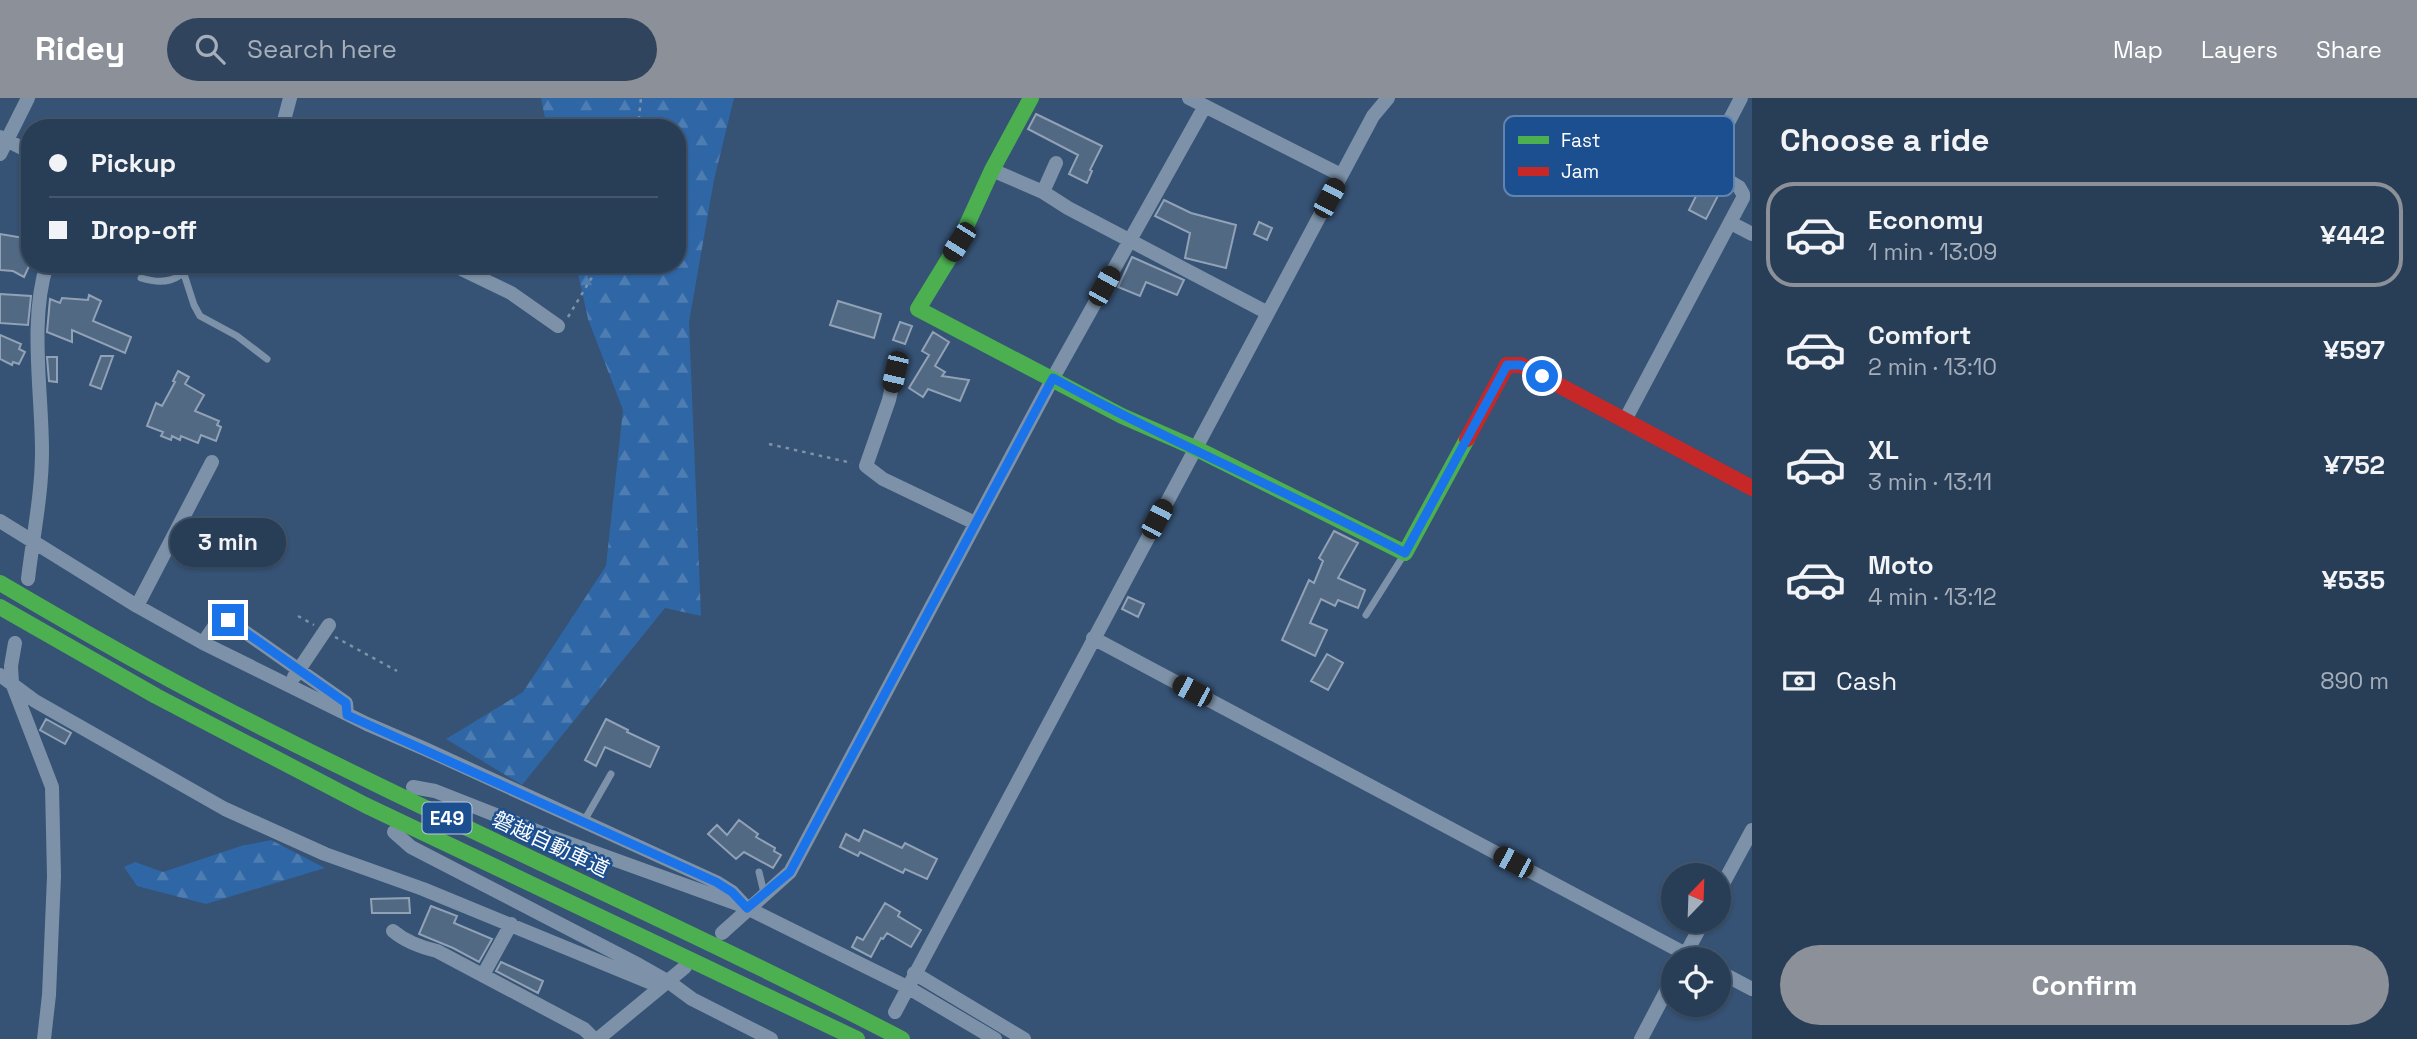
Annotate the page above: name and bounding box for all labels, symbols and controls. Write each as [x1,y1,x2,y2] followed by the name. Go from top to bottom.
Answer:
[167,18,657,81] search box
[35,28,125,70] text: Ridey
[191,30,229,68] icon: search
[247,32,397,66] text: Search here
[2113,34,2163,65] text: Map
[2201,34,2278,65] text: Layers
[2316,34,2382,65] text: Share
[1504,116,1734,196] legend
[1780,120,1990,160] text: Choose a ride
[1561,128,1601,153] text: Fast
[91,146,176,180] text: Pickup
[1561,159,1599,184] text: Jam
[1310,175,1349,221] car
[1784,203,1847,266] icon: car
[1868,203,1984,237] text: Economy
[91,213,197,247] text: Drop-off
[2320,218,2385,252] text: ¥442
[939,219,980,265] car
[1868,237,1997,267] text: 1 min · 13:09
[1085,263,1124,309] car
[1784,318,1847,381] icon: car
[1868,318,1971,352] text: Comfort
[2323,333,2385,367] text: ¥597
[881,349,910,395] car
[1868,352,1997,382] text: 2 min · 13:10
[1526,360,1558,392] route start
[1784,433,1847,496] icon: car
[1868,433,1899,467] text: XL
[2324,448,2385,482] text: ¥752
[1868,467,1992,497] text: 3 min · 13:11
[1138,496,1177,542] car
[170,518,286,568] callout: 3 min
[198,527,258,557] text: 3 min
[1784,548,1847,611] icon: car
[1868,548,1934,582] text: Moto
[2322,563,2385,597] text: ¥535
[1868,582,1997,612] text: 4 min · 13:12
[212,604,244,636] route end
[1780,662,1818,700] icon: cash
[1836,664,1897,698] text: Cash
[2320,666,2389,696] text: 890 m
[1169,672,1216,710] car
[422,803,472,834] road number: E49
[488,805,614,883] street label: 磐越自動車道
[1490,843,1537,881] car
[1661,863,1731,933] north arrow
[1661,863,1731,1017] map controls
[1780,945,2389,1025] button: Confirm
[1661,947,1731,1017] button: locate

